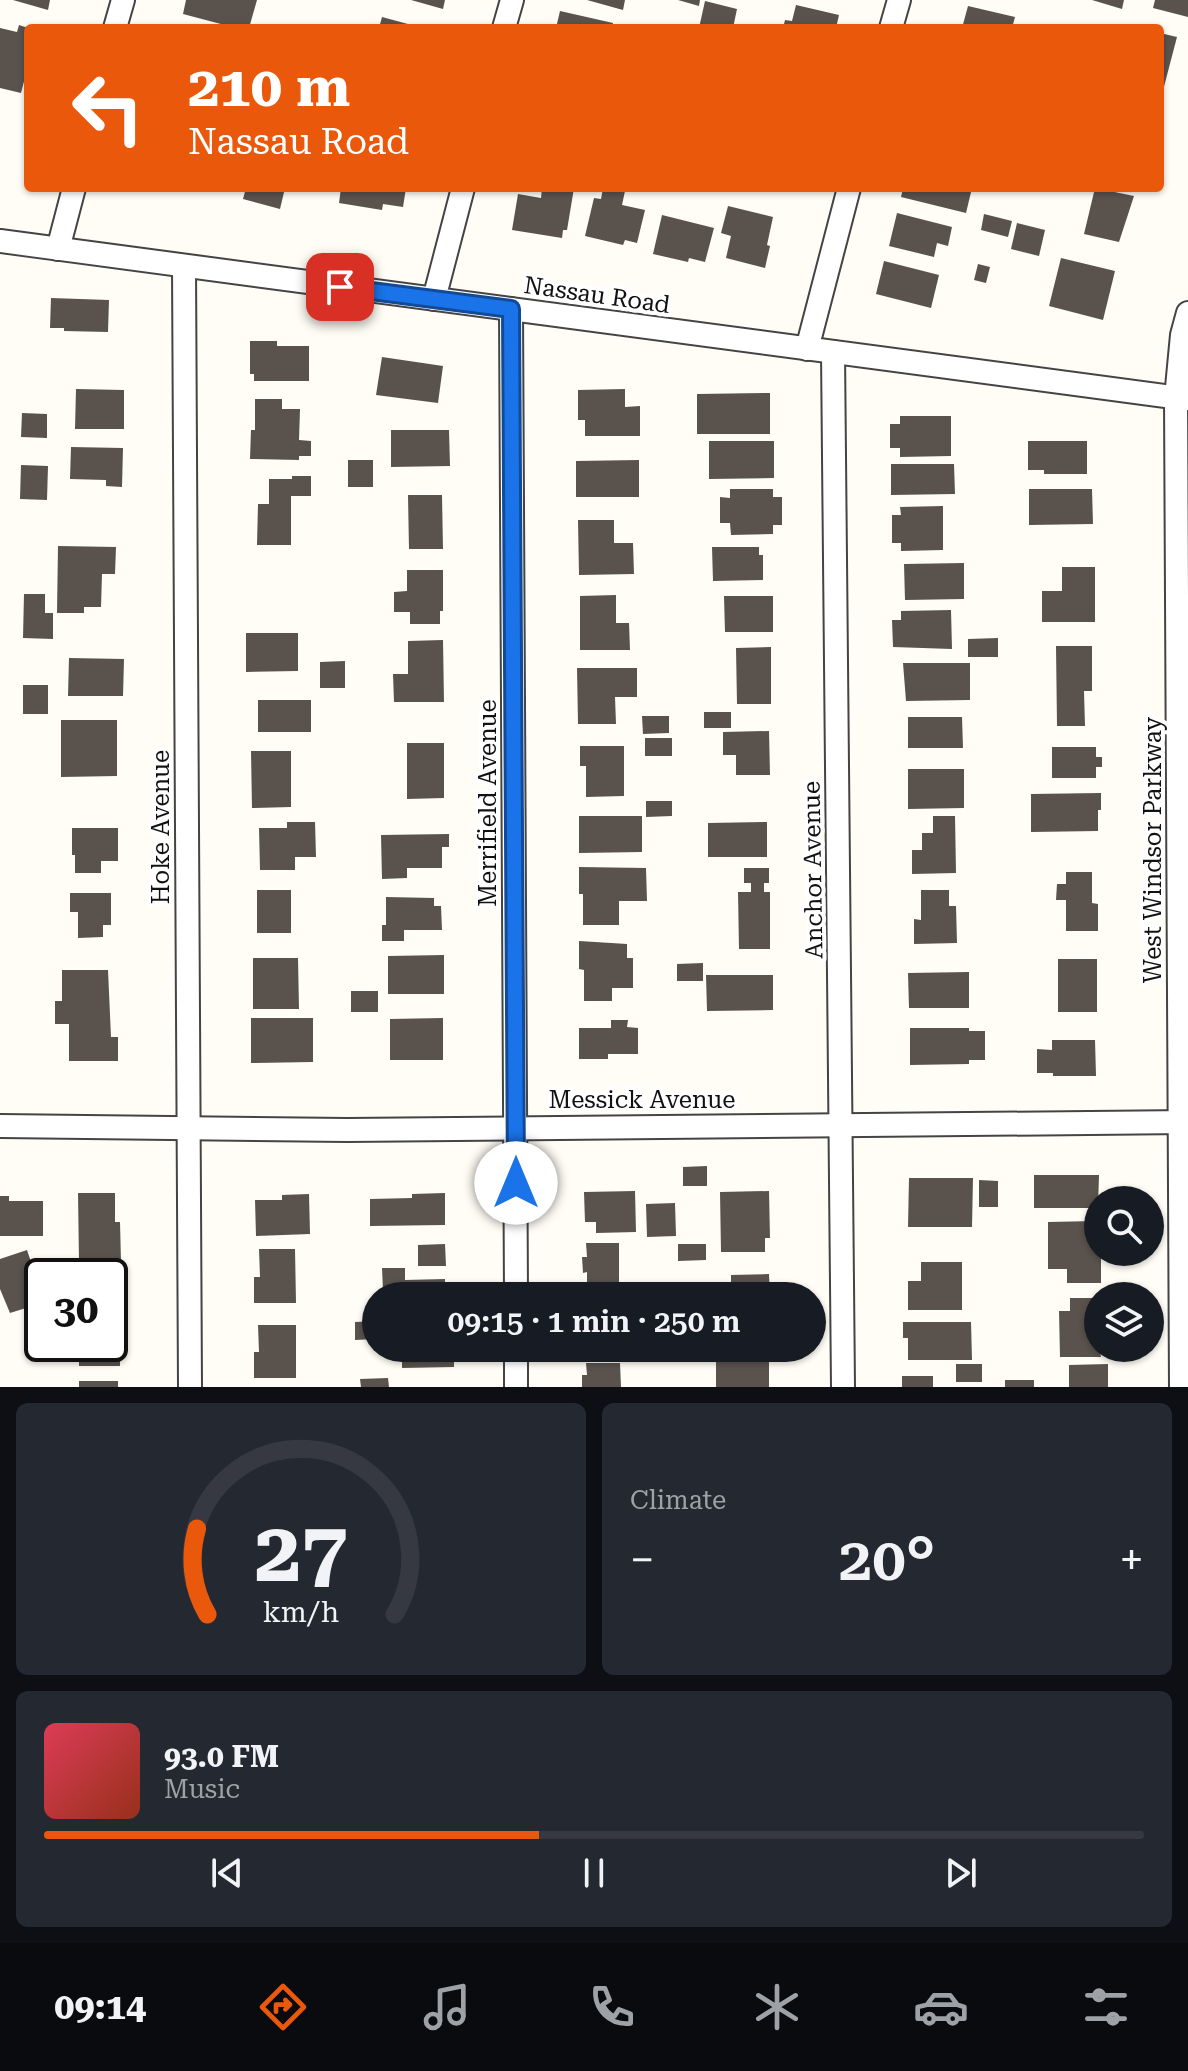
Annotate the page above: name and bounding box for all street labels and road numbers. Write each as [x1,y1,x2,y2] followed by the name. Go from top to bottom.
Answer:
[522,271,672,319] street label: Nassau Road
[474,699,502,907] street label: Merrifield Avenue
[1139,716,1167,983] street label: West Windsor Parkway
[147,750,175,904] street label: Hoke Avenue
[797,781,829,959] street label: Anchor Avenue
[549,1086,735,1114] street label: Messick Avenue

